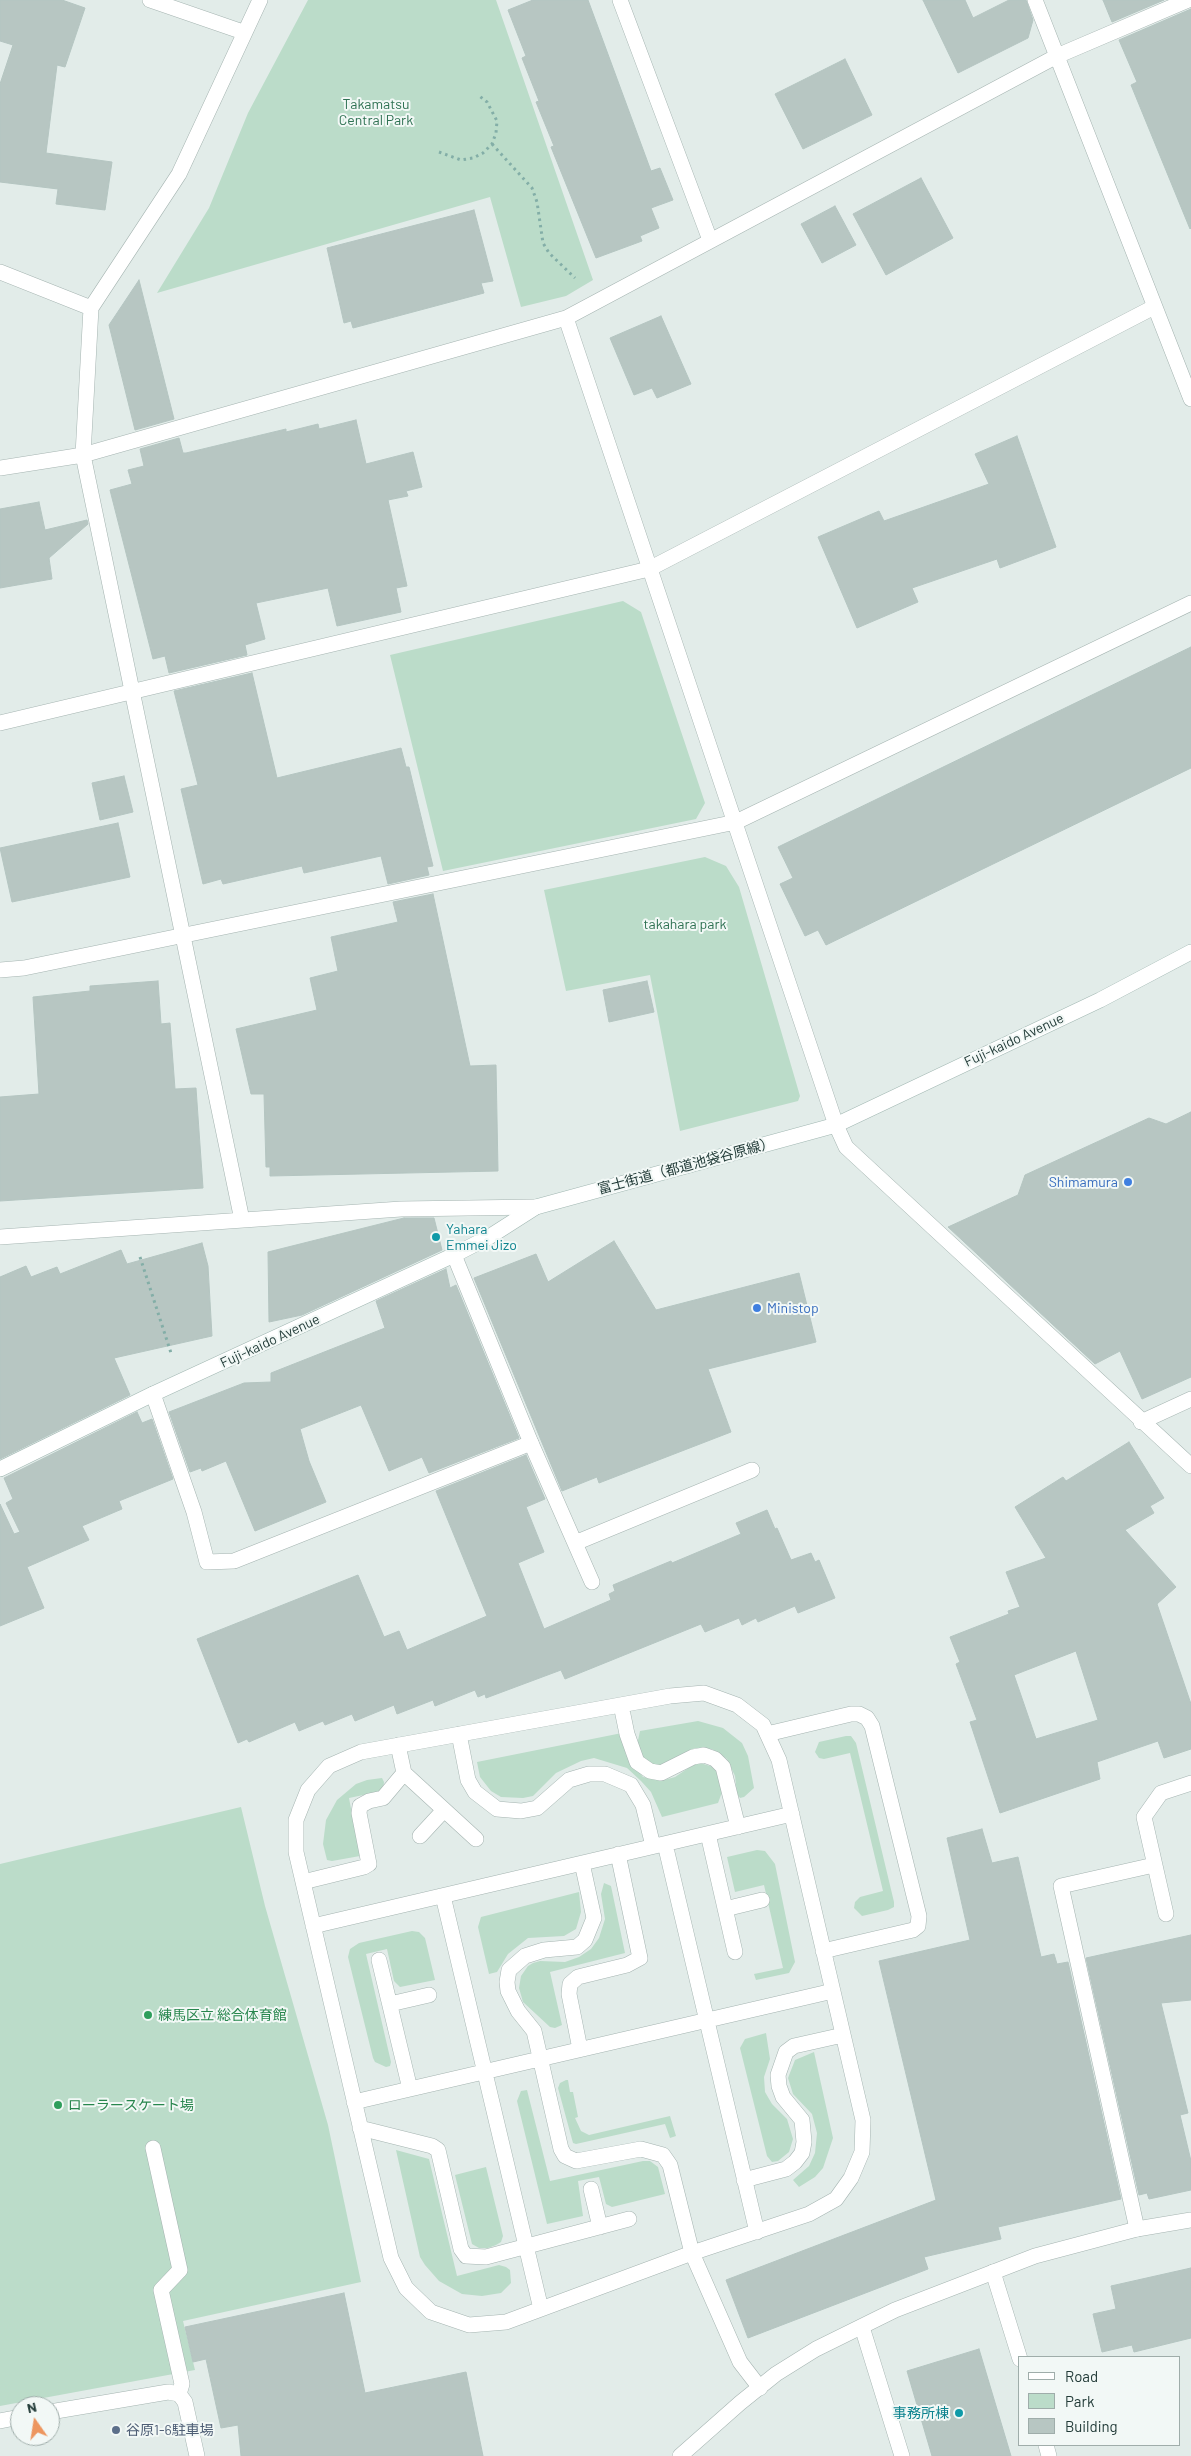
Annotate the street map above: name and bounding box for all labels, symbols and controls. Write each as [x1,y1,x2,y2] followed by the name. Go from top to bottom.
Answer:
[339,96,413,128] park label: Takamatsu Central Park
[643,916,727,932] park label: takahara park
[962,1010,1066,1070] street label: Fuji-kaido Avenue
[596,1134,776,1198] street label: 富士街道（都道池袋谷原線）
[1049,1174,1118,1190] place label: Shimamura
[1122,1176,1134,1188] marker: Shimamura
[446,1221,517,1254] place label: Yahara Emmei Jizo
[430,1231,442,1243] marker: Yahara Emmei Jizo
[767,1300,819,1316] place label: Ministop
[751,1302,763,1314] marker: Ministop
[218,1311,322,1371] street label: Fuji-kaido Avenue
[158,2007,287,2023] place label: 練馬区立 総合体育館
[142,2009,154,2021] marker: 練馬区立 総合体育館
[68,2097,194,2113] place label: ローラースケート場
[52,2099,64,2111] marker: ローラースケート場
[1018,2356,1181,2446] legend
[1065,2367,1098,2385] text: Road
[1065,2392,1094,2410] text: Park
[10,2396,60,2446] north arrow
[25,2398,38,2416] text: N
[893,2405,949,2421] place label: 事務所棟
[953,2407,965,2419] marker: 事務所棟
[1065,2417,1118,2435] text: Building
[126,2422,214,2438] place label: 谷原1-6駐車場
[110,2424,122,2436] marker: 谷原1-6駐車場

